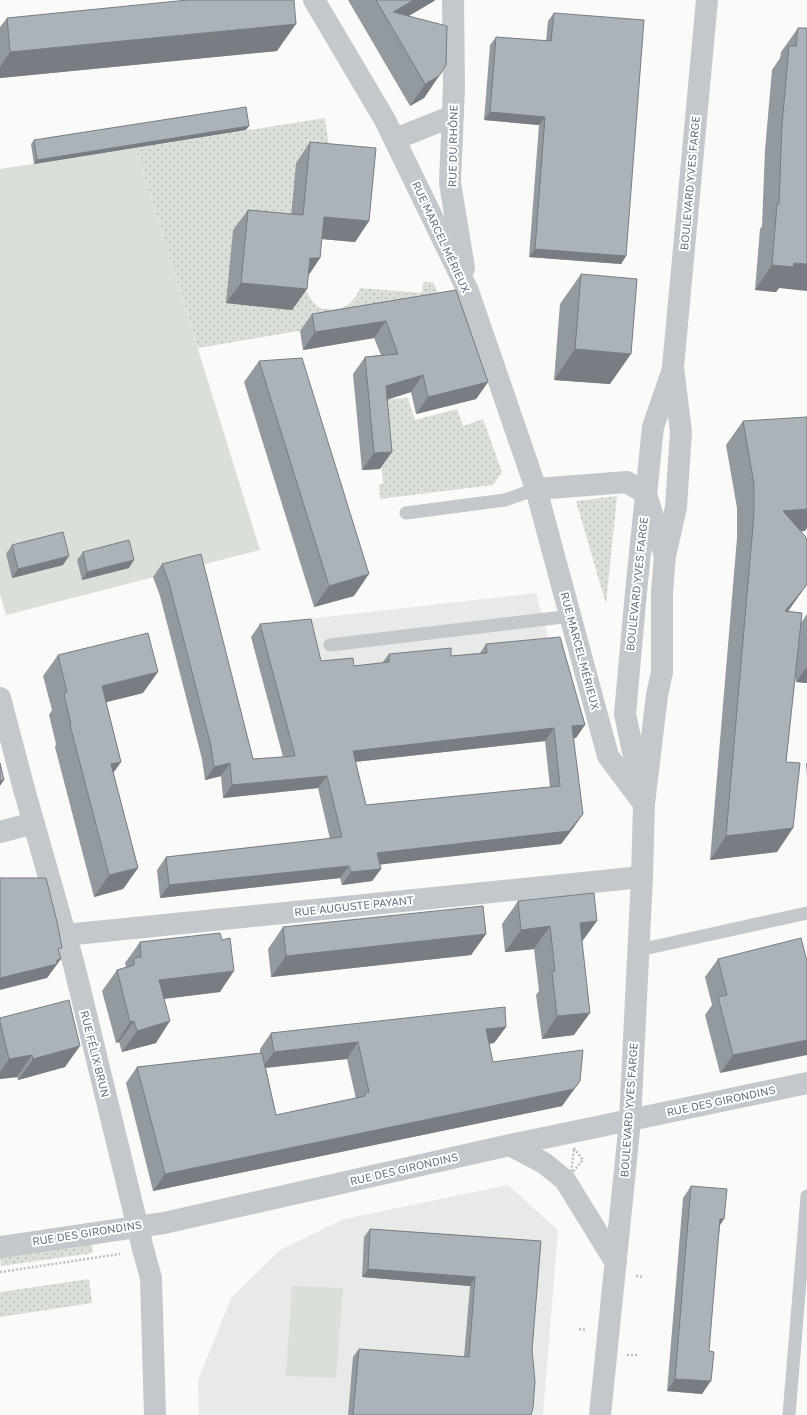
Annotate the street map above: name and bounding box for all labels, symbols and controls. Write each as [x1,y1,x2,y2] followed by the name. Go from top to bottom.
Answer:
[445,104,460,187] street label: RUE DU RHÔNE
[677,115,702,251] street label: BOULEVARD YVES FARGE
[410,179,473,295] street label: RUE MARCEL MÉRIEUX
[623,516,650,652] street label: BOULEVARD YVES FARGE
[558,591,602,711] street label: RUE MARCEL MÉRIEUX
[294,893,414,918] street label: RUE AUGUSTE PAYANT
[78,1009,113,1099] street label: RUE FÉLIX BRUN
[617,1042,640,1178] street label: BOULEVARD YVES FARGE
[665,1083,776,1118] street label: RUE DES GIRONDINS
[348,1150,459,1187] street label: RUE DES GIRONDINS
[31,1217,143,1248] street label: RUE DES GIRONDINS

